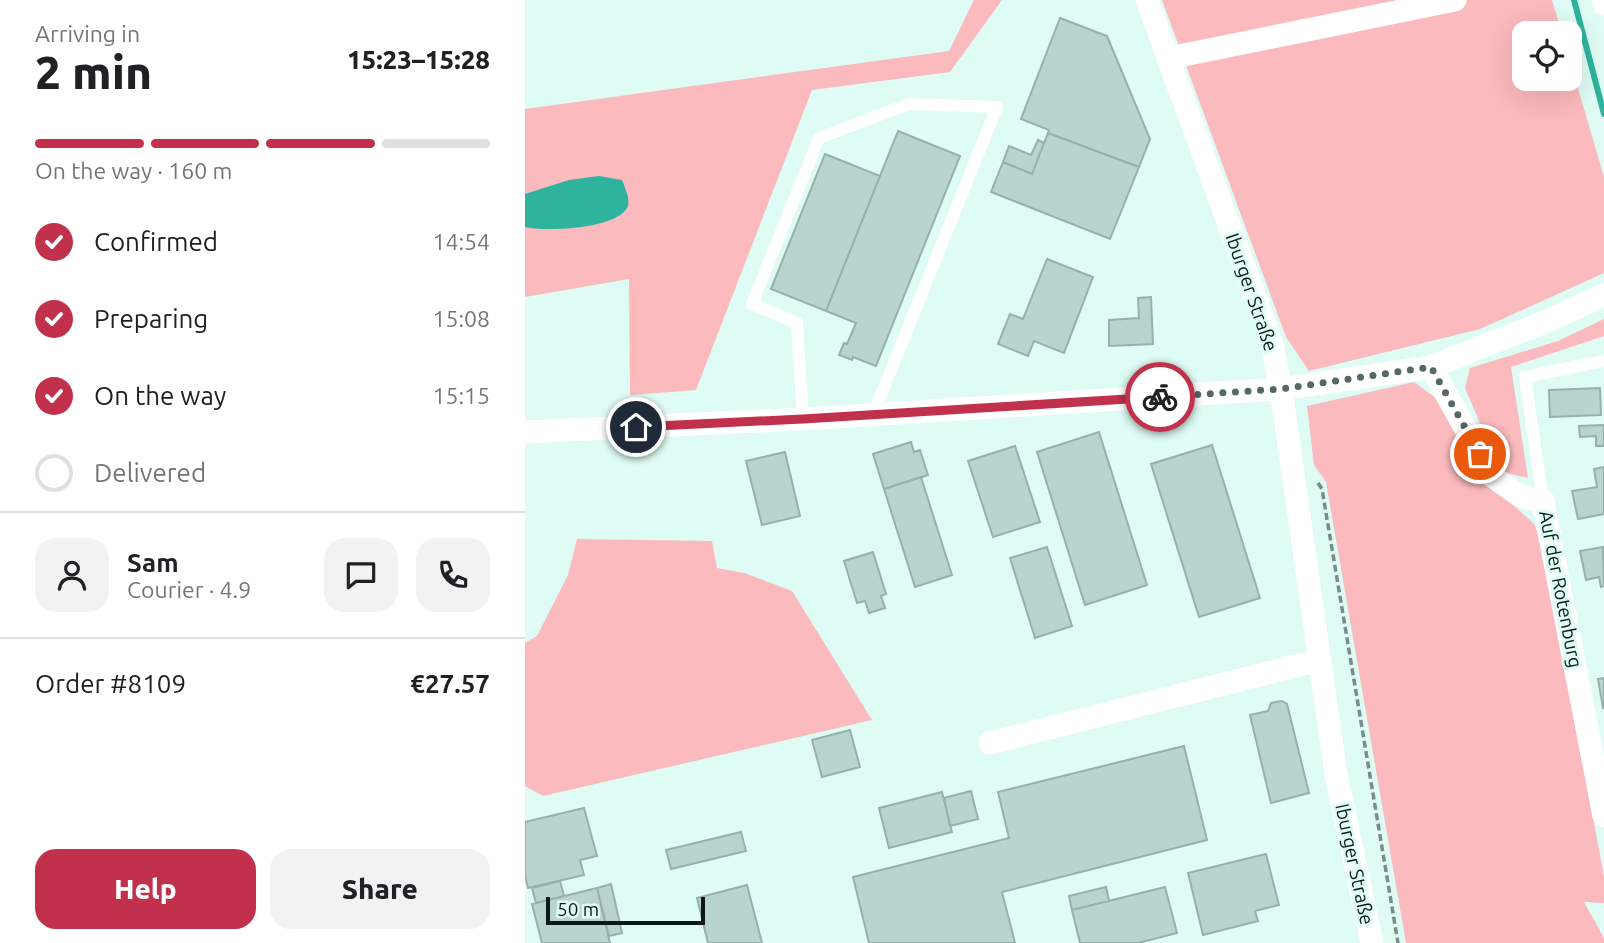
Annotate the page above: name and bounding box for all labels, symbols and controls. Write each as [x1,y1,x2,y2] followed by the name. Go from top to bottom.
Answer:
[35,21,140,46] text: Arriving in
[1512,21,1582,91] map controls
[1512,21,1582,91] button: locate
[347,45,490,74] text: 15:23–15:28
[35,46,152,98] text: 2 min
[35,158,232,183] text: On the way · 160 m
[35,223,73,261] icon: check
[94,227,218,256] text: Confirmed
[432,229,490,254] text: 14:54
[1222,230,1282,354] street label: Iburger Straße
[35,300,73,338] icon: check
[94,304,208,333] text: Preparing
[432,306,490,331] text: 15:08
[1125,362,1195,432] courier
[35,377,73,415] icon: check
[1141,378,1179,416] icon: bike
[94,381,226,410] text: On the way
[432,383,490,408] text: 15:15
[606,397,666,457] pin
[617,408,655,446] icon: home
[1450,424,1510,484] pin
[1461,435,1499,473] icon: bag
[94,458,206,487] text: Delivered
[1535,509,1587,669] street label: Auf der Rotenburg
[35,538,109,612] button: person
[324,538,398,612] button: chat
[416,538,490,612] button: phone
[127,548,179,577] text: Sam
[127,577,251,602] text: Courier · 4.9
[35,669,186,698] text: Order #8109
[410,669,490,698] text: €27.57
[1331,801,1379,927] street label: Iburger Straße
[35,849,256,929] button: Help
[270,849,490,929] button: Share
[546,894,705,926] scale bar
[557,898,599,920] text: 50 m

